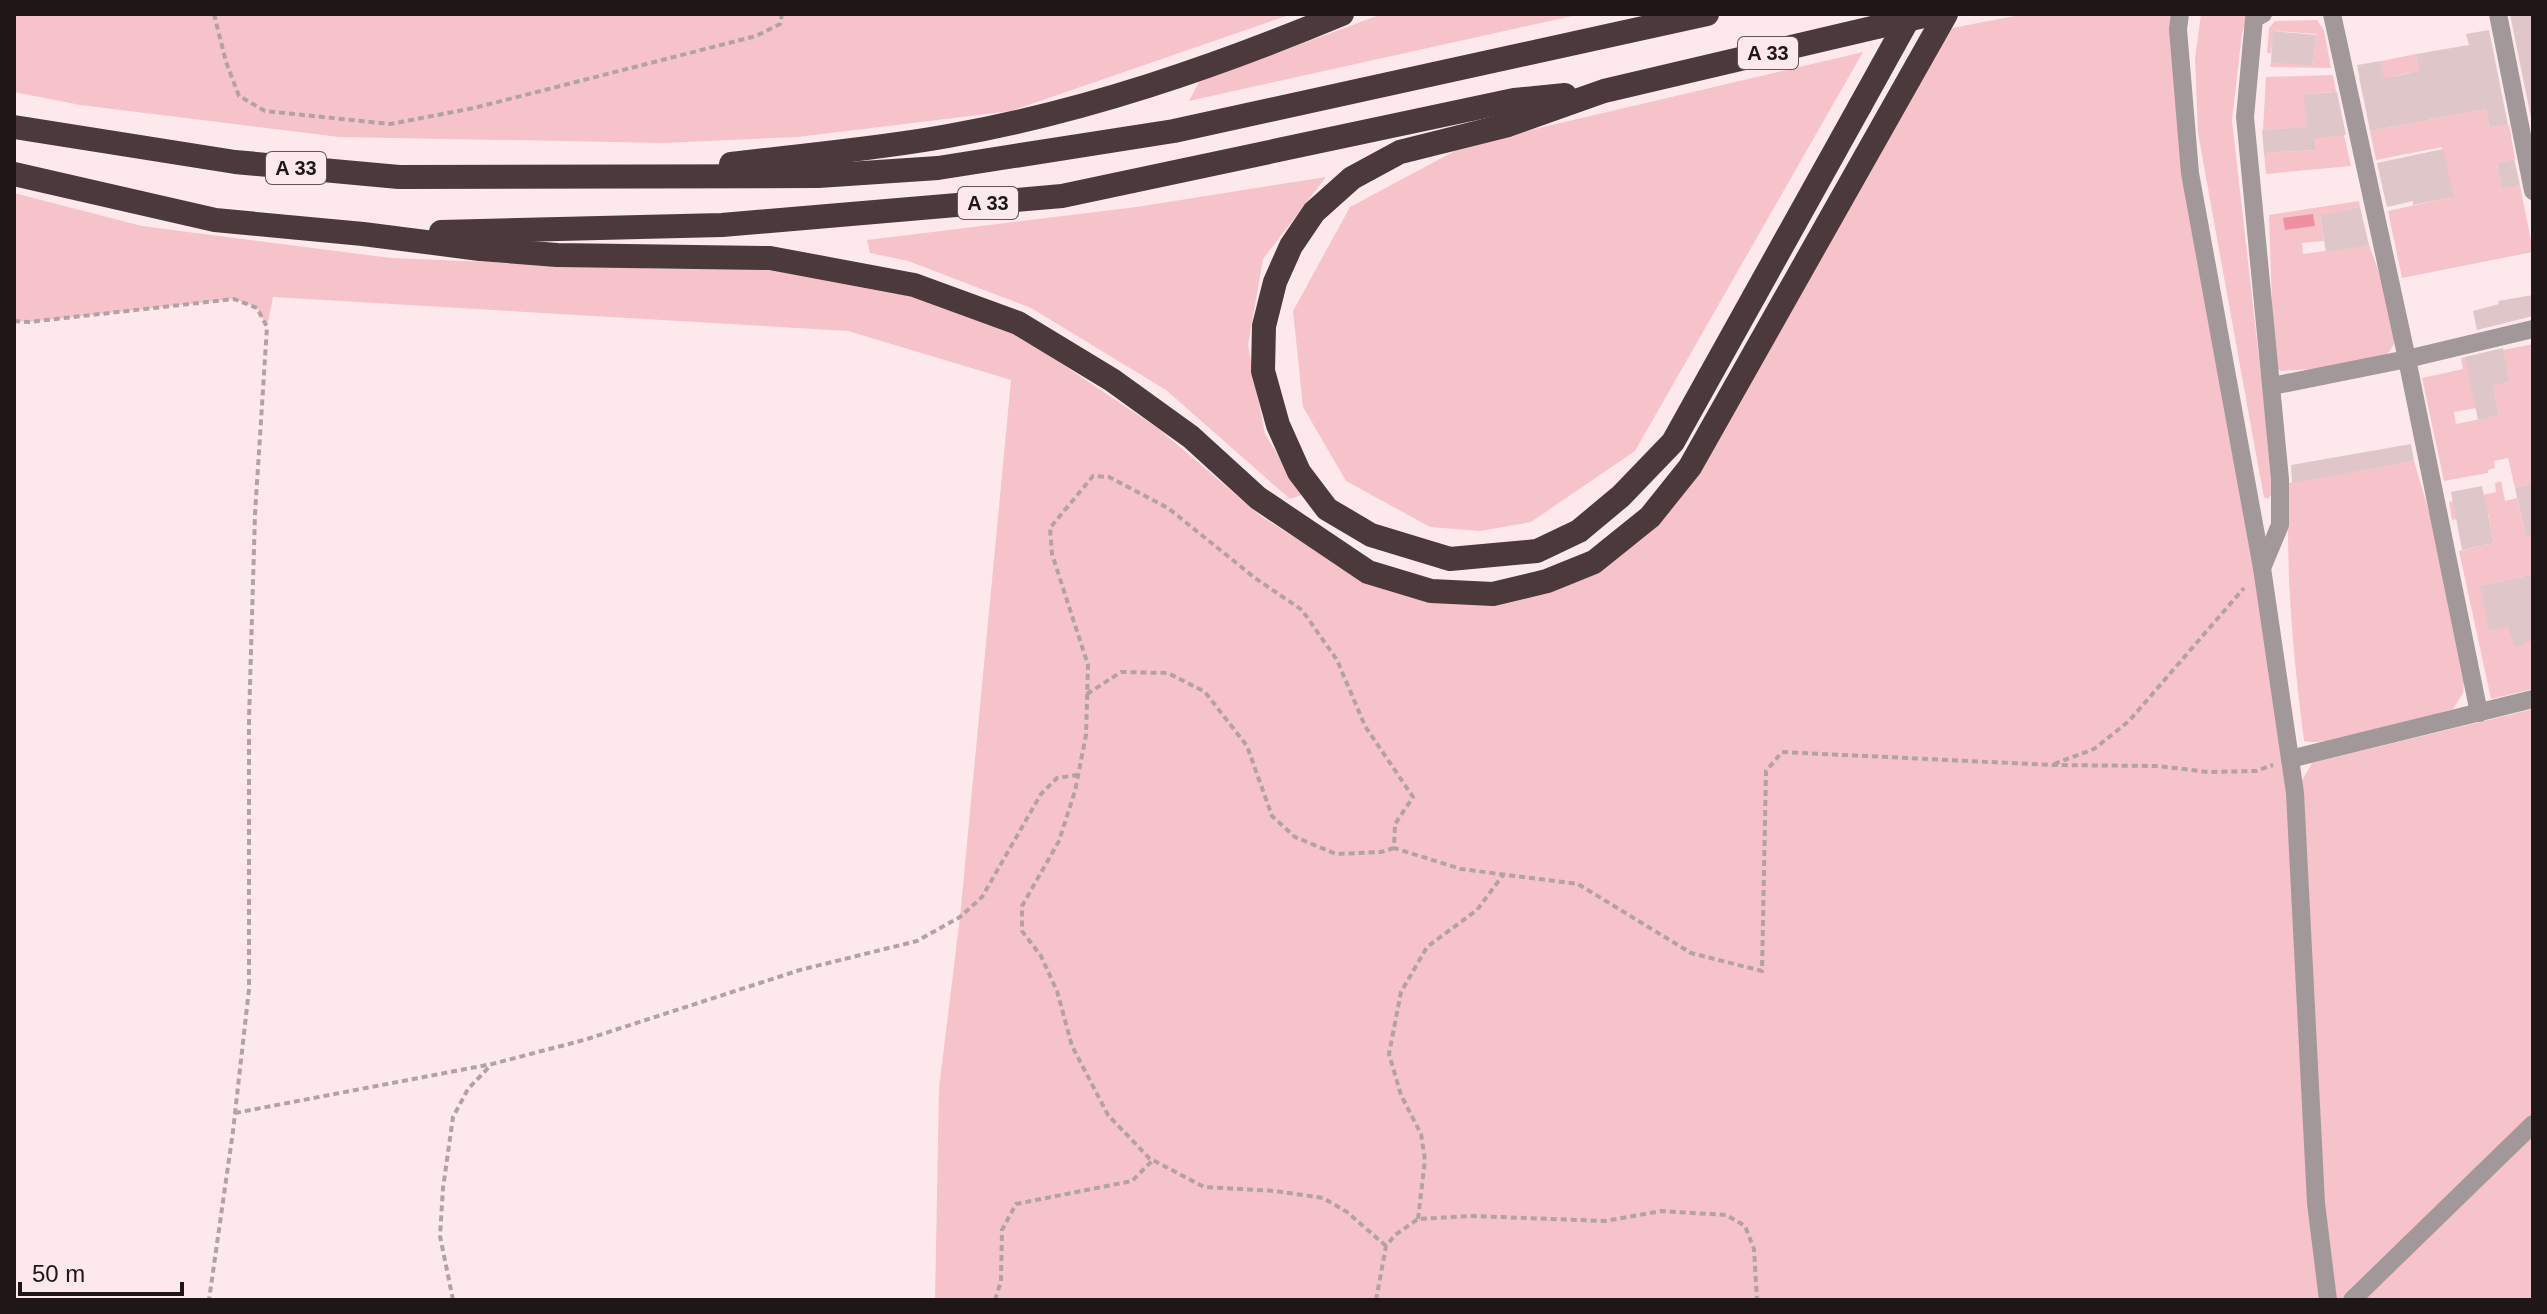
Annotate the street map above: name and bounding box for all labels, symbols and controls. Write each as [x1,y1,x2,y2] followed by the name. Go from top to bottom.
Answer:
[1738,37,1798,69] road number: A 33
[266,152,326,184] road number: A 33
[958,187,1018,219] road number: A 33
[20,1246,182,1296] scale bar
[32,1260,85,1287] text: 50 m

